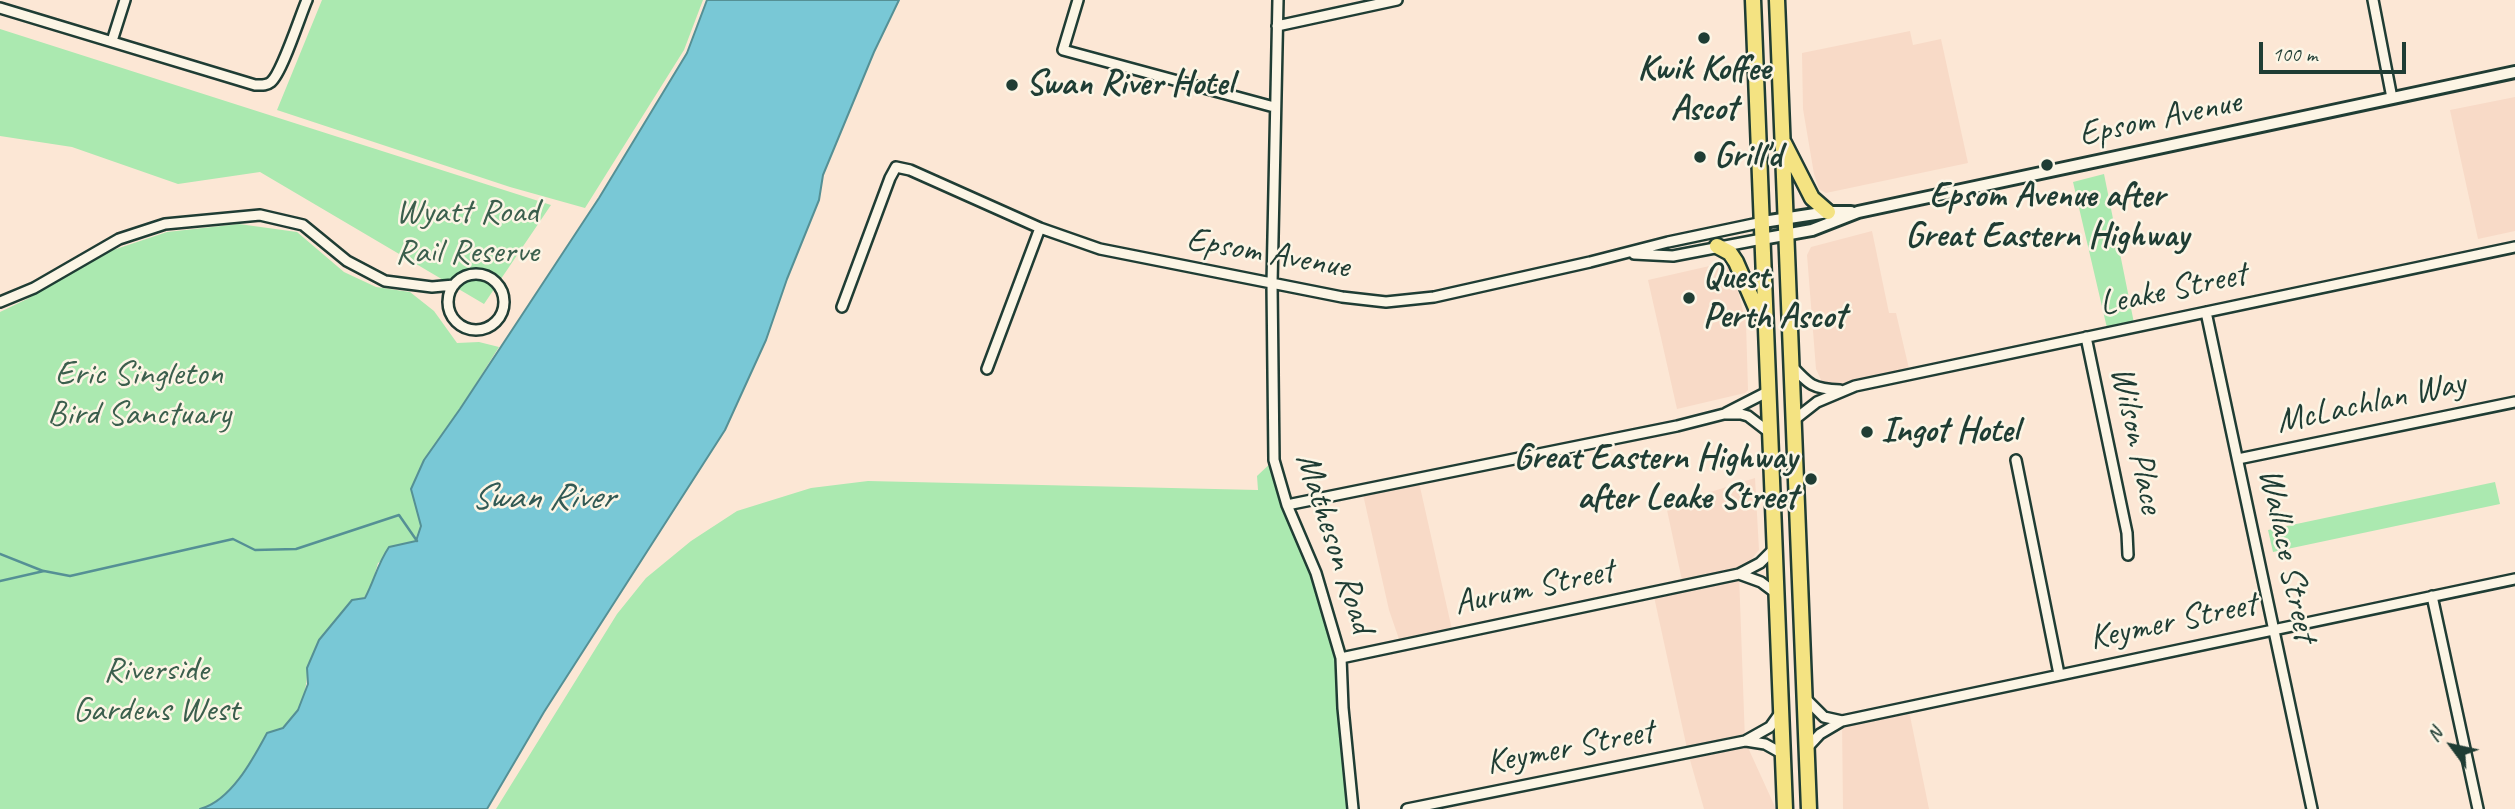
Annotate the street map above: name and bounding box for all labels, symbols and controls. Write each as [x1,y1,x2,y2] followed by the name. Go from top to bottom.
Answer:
[2263,28,2410,72] scale bar
[1696,30,1712,46] marker: Kwik Koffee Ascot
[2272,41,2317,67] text: 100 m
[1638,49,1770,131] place label: Kwik Koffee Ascot
[1026,64,1233,106] place label: Swan River Hotel
[1004,77,1020,93] marker: Swan River Hotel
[2075,81,2245,157] street label: Epsom Avenue
[1714,136,1782,178] place label: Grill'd
[1692,149,1708,165] marker: Grill'd
[2039,157,2055,173] marker: Epsom Avenue after Great Eastern Highway
[1905,176,2189,258] place label: Epsom Avenue after Great Eastern Highway
[395,192,539,274] park label: Wyatt Road Rail Reserve
[1183,219,1353,289] street label: Epsom Avenue
[2096,254,2250,326] street label: Leake Street
[1703,257,1846,339] place label: Quest Perth Ascot
[1681,290,1697,306] marker: Quest Perth Ascot
[47,354,231,436] park label: Eric Singleton Bird Sanctuary
[2100,363,2172,517] street label: Wilson Place
[2273,363,2469,443] street label: McLachlan Way
[1881,411,2019,453] place label: Ingot Hotel
[1859,424,1875,440] marker: Ingot Hotel
[1513,438,1797,520] place label: Great Eastern Highway after Leake Street
[1285,448,1383,638] street label: Matheson Road
[2248,465,2326,645] street label: Wallace Street
[1803,471,1819,487] marker: Great Eastern Highway after Leake Street
[471,476,613,520] water label: Swan River
[1450,551,1618,625] street label: Aurum Street
[2086,584,2260,660] street label: Keymer Street
[73,650,239,732] park label: Riverside Gardens West
[1483,711,1657,785] street label: Keymer Street
[2417,711,2487,781] north arrow
[2421,723,2448,746] text: N

